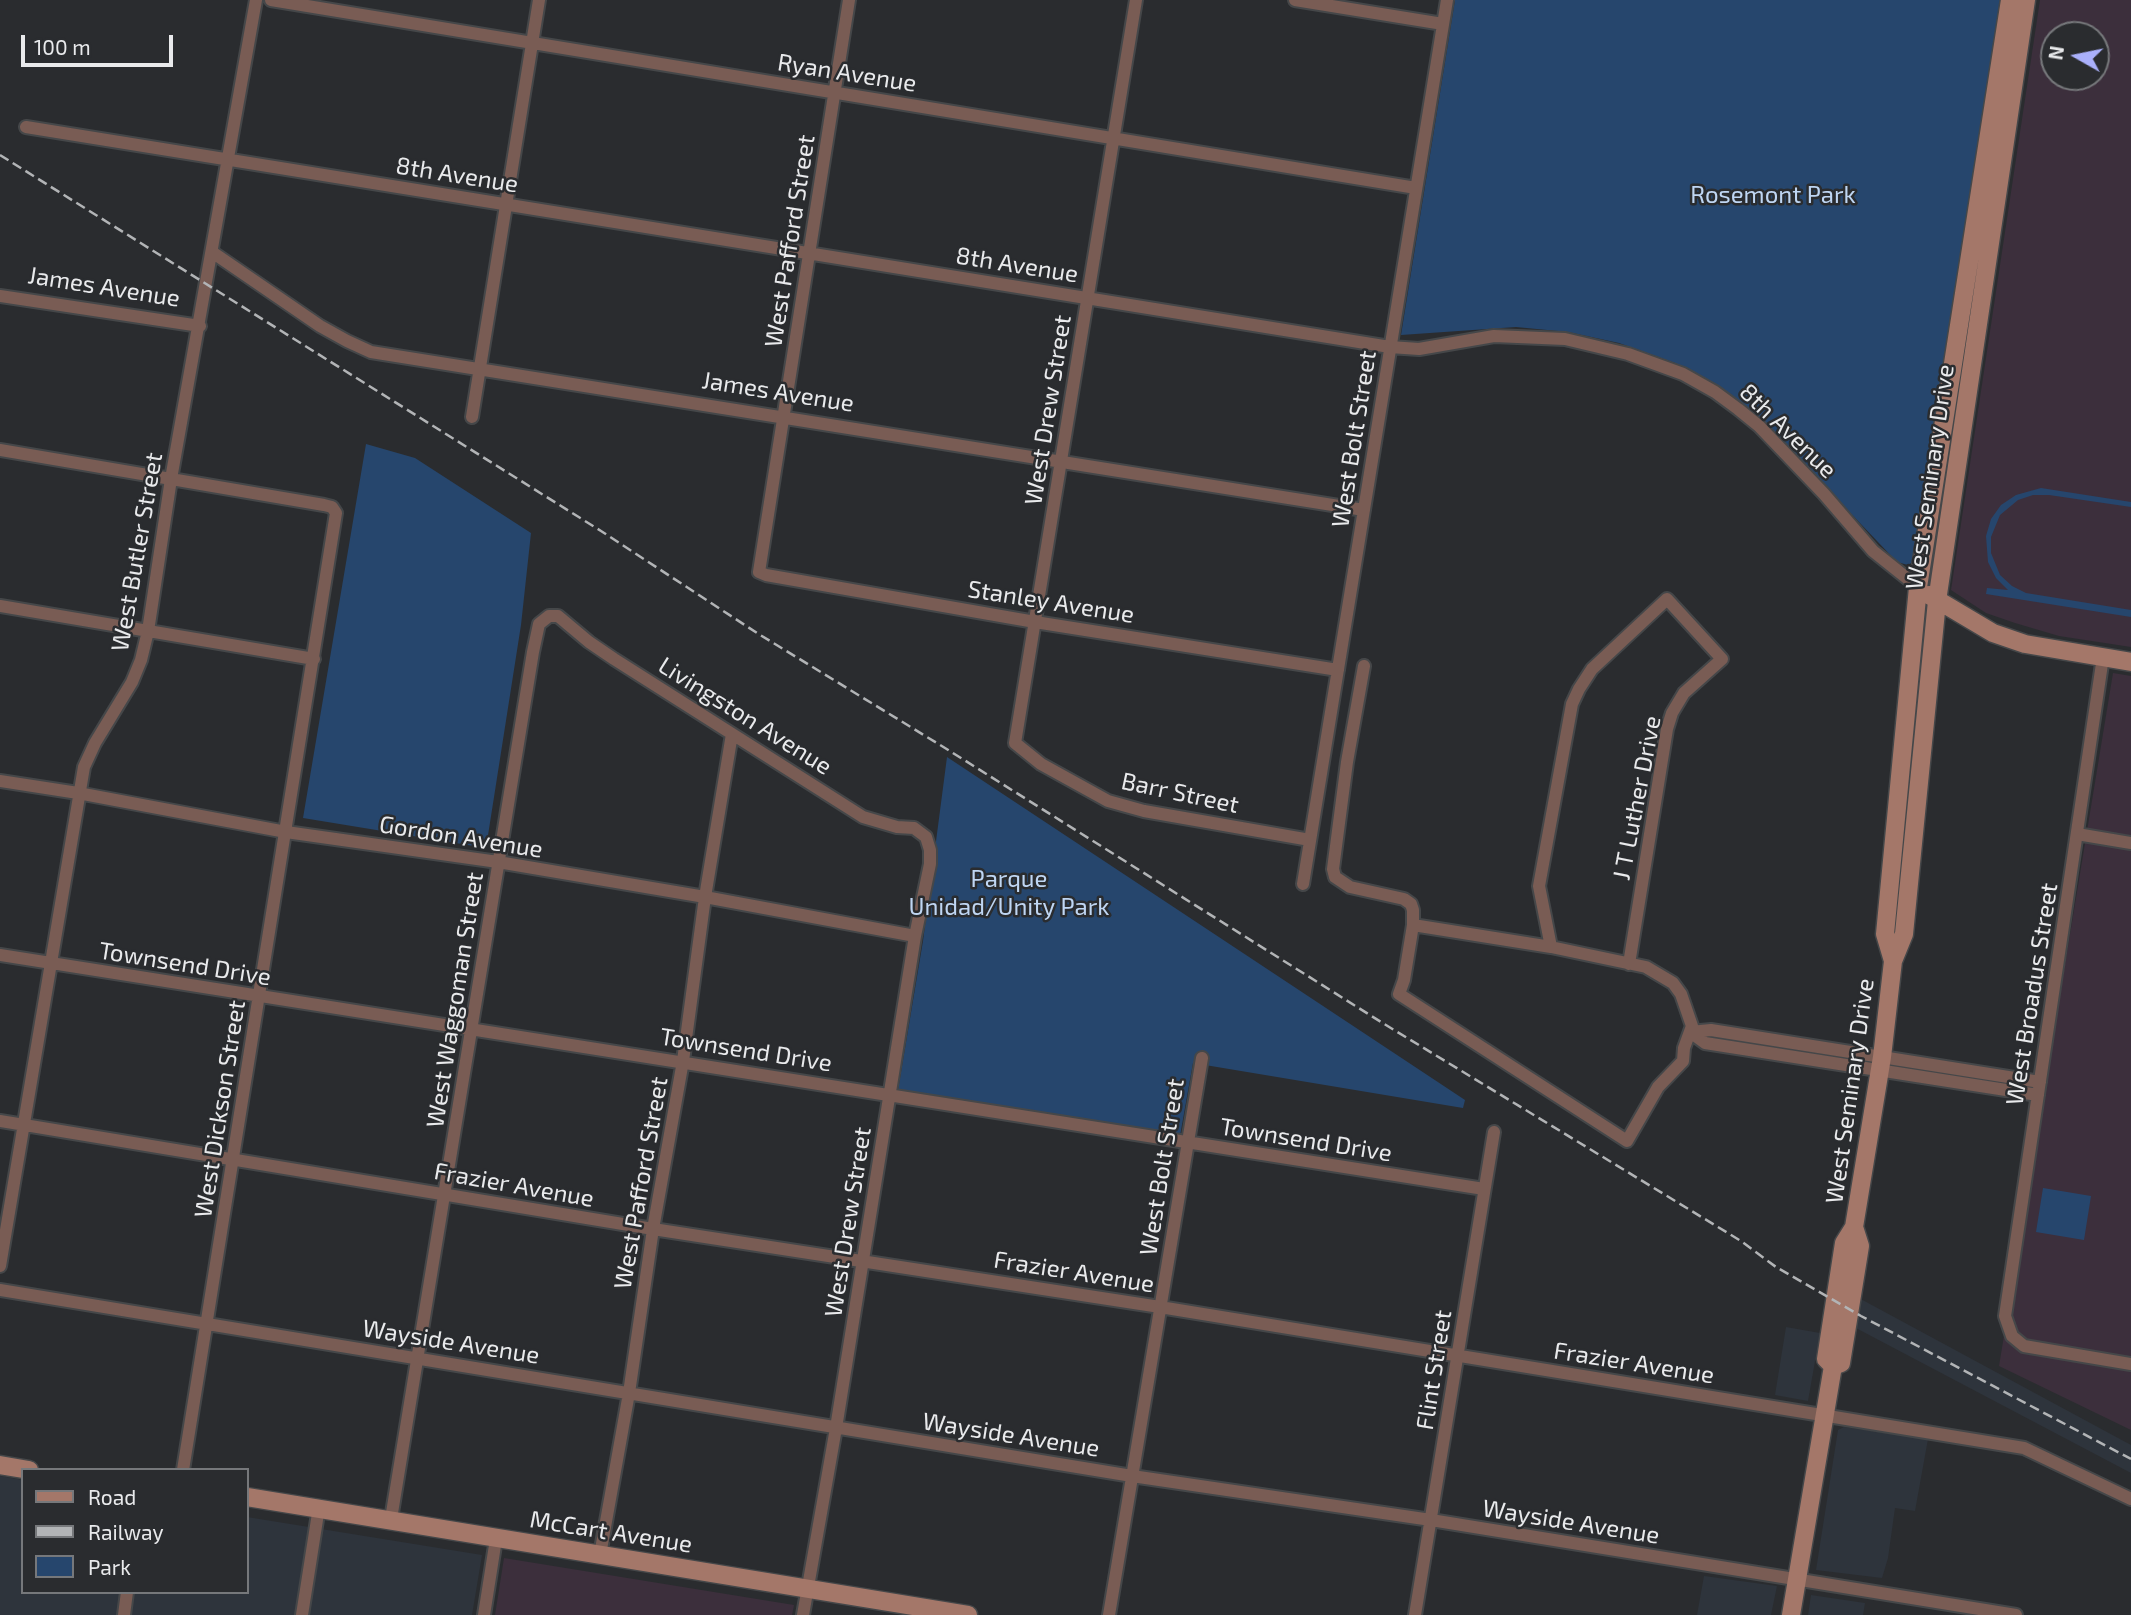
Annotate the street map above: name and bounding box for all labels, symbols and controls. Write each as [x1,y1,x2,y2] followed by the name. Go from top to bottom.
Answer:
[24,21,177,65] scale bar
[2040,21,2110,91] north arrow
[34,34,91,59] text: 100 m
[2043,44,2068,62] text: N
[775,48,919,98] street label: Ryan Avenue
[759,133,821,349] street label: West Pafford Street
[394,151,520,199] street label: 8th Avenue
[1690,181,1856,209] park label: Rosemont Park
[954,241,1080,289] street label: 8th Avenue
[26,261,182,313] street label: James Avenue
[1019,313,1077,507] street label: West Drew Street
[1326,349,1382,529] street label: West Bolt Street
[1900,363,1960,591] street label: West Seminary Drive
[700,366,856,418] street label: James Avenue
[1734,378,1842,484] street label: 8th Avenue
[105,450,169,654] street label: West Butler Street
[966,575,1136,629] street label: Stanley Avenue
[653,651,837,781] street label: Livingston Avenue
[1607,713,1667,883] street label: J T Luther Drive
[1119,767,1241,819] street label: Barr Street
[377,810,545,864] street label: Gordon Avenue
[908,865,1110,921] park label: Parque Unidad/Unity Park
[421,870,489,1130] street label: West Waggoman Street
[2000,881,2064,1107] street label: West Broadus Street
[97,936,273,992] street label: Townsend Drive
[1820,977,1880,1205] street label: West Seminary Drive
[189,998,251,1220] street label: West Dickson Street
[658,1022,834,1078] street label: Townsend Drive
[608,1075,674,1291] street label: West Pafford Street
[1134,1077,1190,1257] street label: West Bolt Street
[1218,1112,1394,1168] street label: Townsend Drive
[819,1125,877,1319] street label: West Drew Street
[432,1157,596,1213] street label: Frazier Avenue
[992,1245,1156,1299] street label: Frazier Avenue
[1410,1308,1458,1432] street label: Flint Street
[360,1314,542,1370] street label: Wayside Avenue
[1552,1336,1716,1390] street label: Frazier Avenue
[920,1407,1102,1463] street label: Wayside Avenue
[21,1468,248,1594] legend
[88,1484,136,1509] text: Road
[1480,1494,1662,1550] street label: Wayside Avenue
[528,1505,694,1559] street label: McCart Avenue
[88,1519,164,1544] text: Railway
[88,1554,131,1579] text: Park

